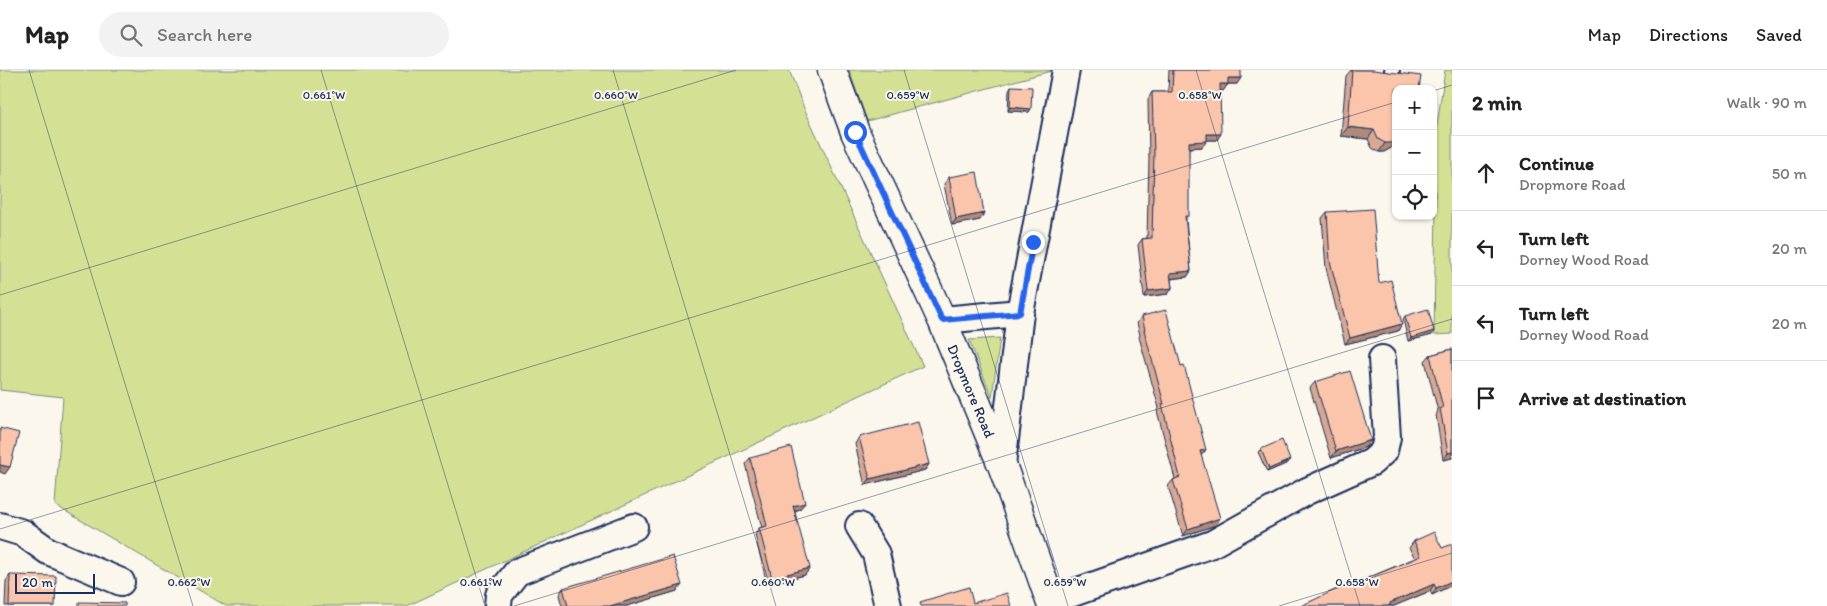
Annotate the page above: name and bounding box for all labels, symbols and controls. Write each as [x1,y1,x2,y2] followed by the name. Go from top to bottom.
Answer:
[99,12,449,57] search box
[25,20,69,49] text: Map
[117,21,145,49] icon: search
[157,23,252,46] text: Search here
[1588,24,1621,46] text: Map
[1649,24,1728,46] text: Directions
[1756,24,1802,46] text: Saved
[1392,85,1437,220] map controls
[1392,85,1437,130] button: +
[303,88,345,102] text: 0.661°W
[594,88,638,102] text: 0.660°W
[886,88,930,102] text: 0.659°W
[1178,88,1222,102] text: 0.658°W
[1472,90,1522,115] text: 2 min
[1727,93,1807,112] text: Walk · 90 m
[844,121,867,144] route start
[1392,130,1437,175] button: −
[1519,152,1594,175] text: Continue
[1472,159,1500,187] icon: ahead
[1772,164,1807,183] text: 50 m
[1392,175,1437,220] button: locate
[1519,175,1625,194] text: Dropmore Road
[1519,227,1589,250] text: Turn left
[1022,231,1045,254] route end
[1472,234,1500,262] icon: left
[1772,239,1807,258] text: 20 m
[1519,250,1649,269] text: Dorney Wood Road
[1519,302,1589,325] text: Turn left
[1472,309,1500,337] icon: left
[1772,314,1807,333] text: 20 m
[1519,325,1649,344] text: Dorney Wood Road
[943,342,999,440] street label: Dropmore Road
[1472,384,1500,412] icon: arrive
[1519,387,1686,410] text: Arrive at destination
[15,571,95,594] scale bar
[22,574,53,591] text: 20 m
[167,575,211,589] text: 0.662°W
[460,575,502,589] text: 0.661°W
[751,575,795,589] text: 0.660°W
[1043,575,1087,589] text: 0.659°W
[1335,575,1379,589] text: 0.658°W

